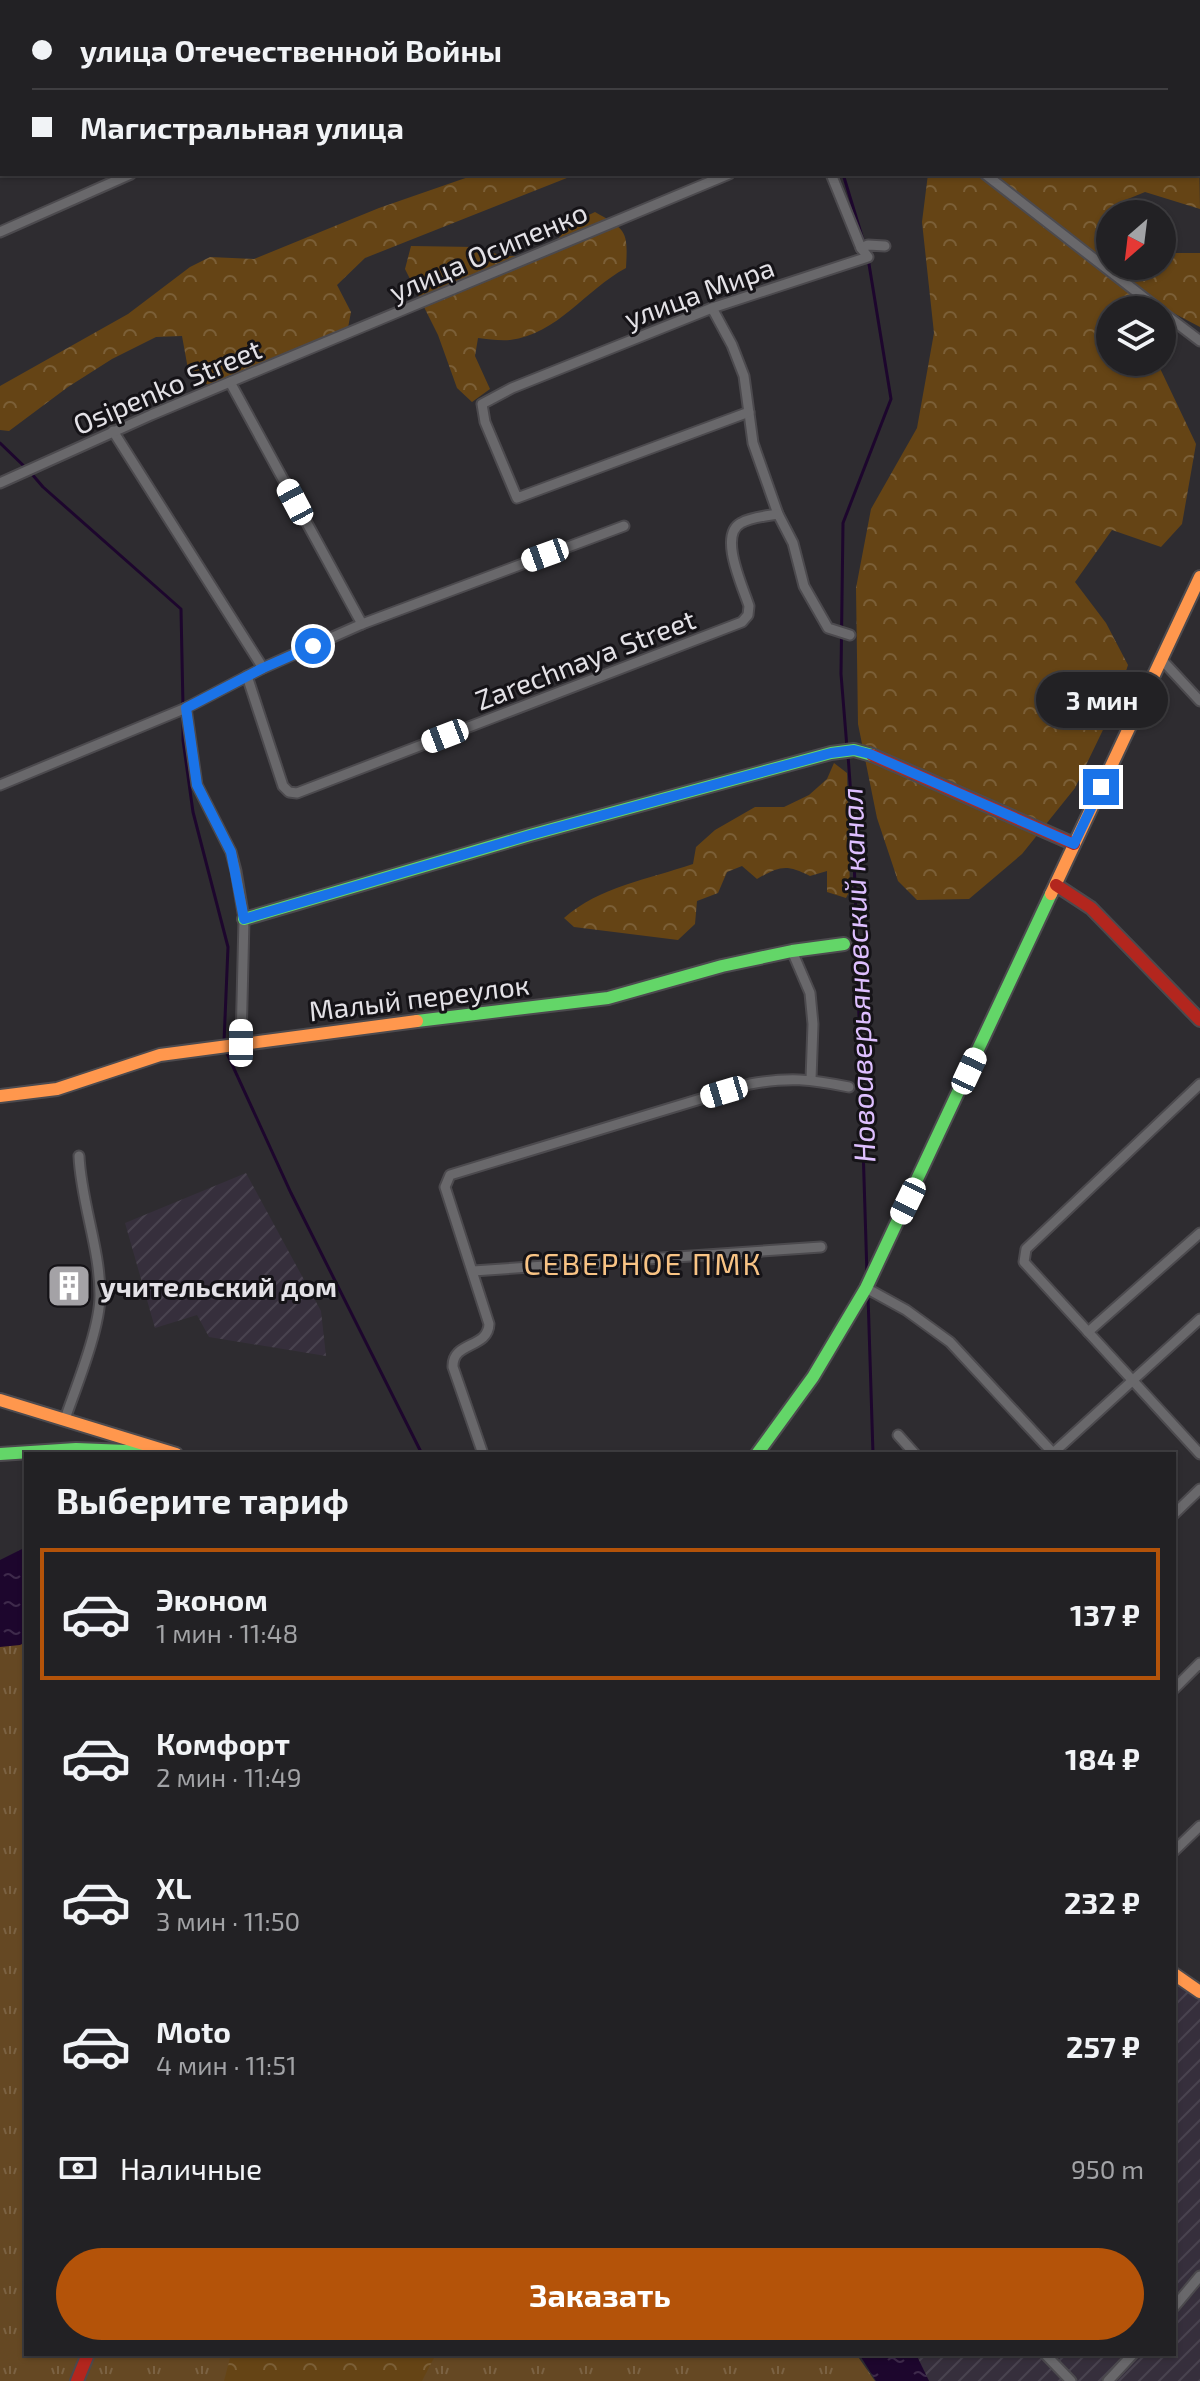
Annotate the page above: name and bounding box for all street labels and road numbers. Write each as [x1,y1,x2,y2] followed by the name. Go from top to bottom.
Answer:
[384,194,592,308] street label: улица Осипенко
[619,249,779,335] street label: улица Мира
[68,331,266,441] street label: Osipenko Street
[470,601,700,717] street label: Zarechnaya Street
[307,967,531,1027] street label: Малый переулок

